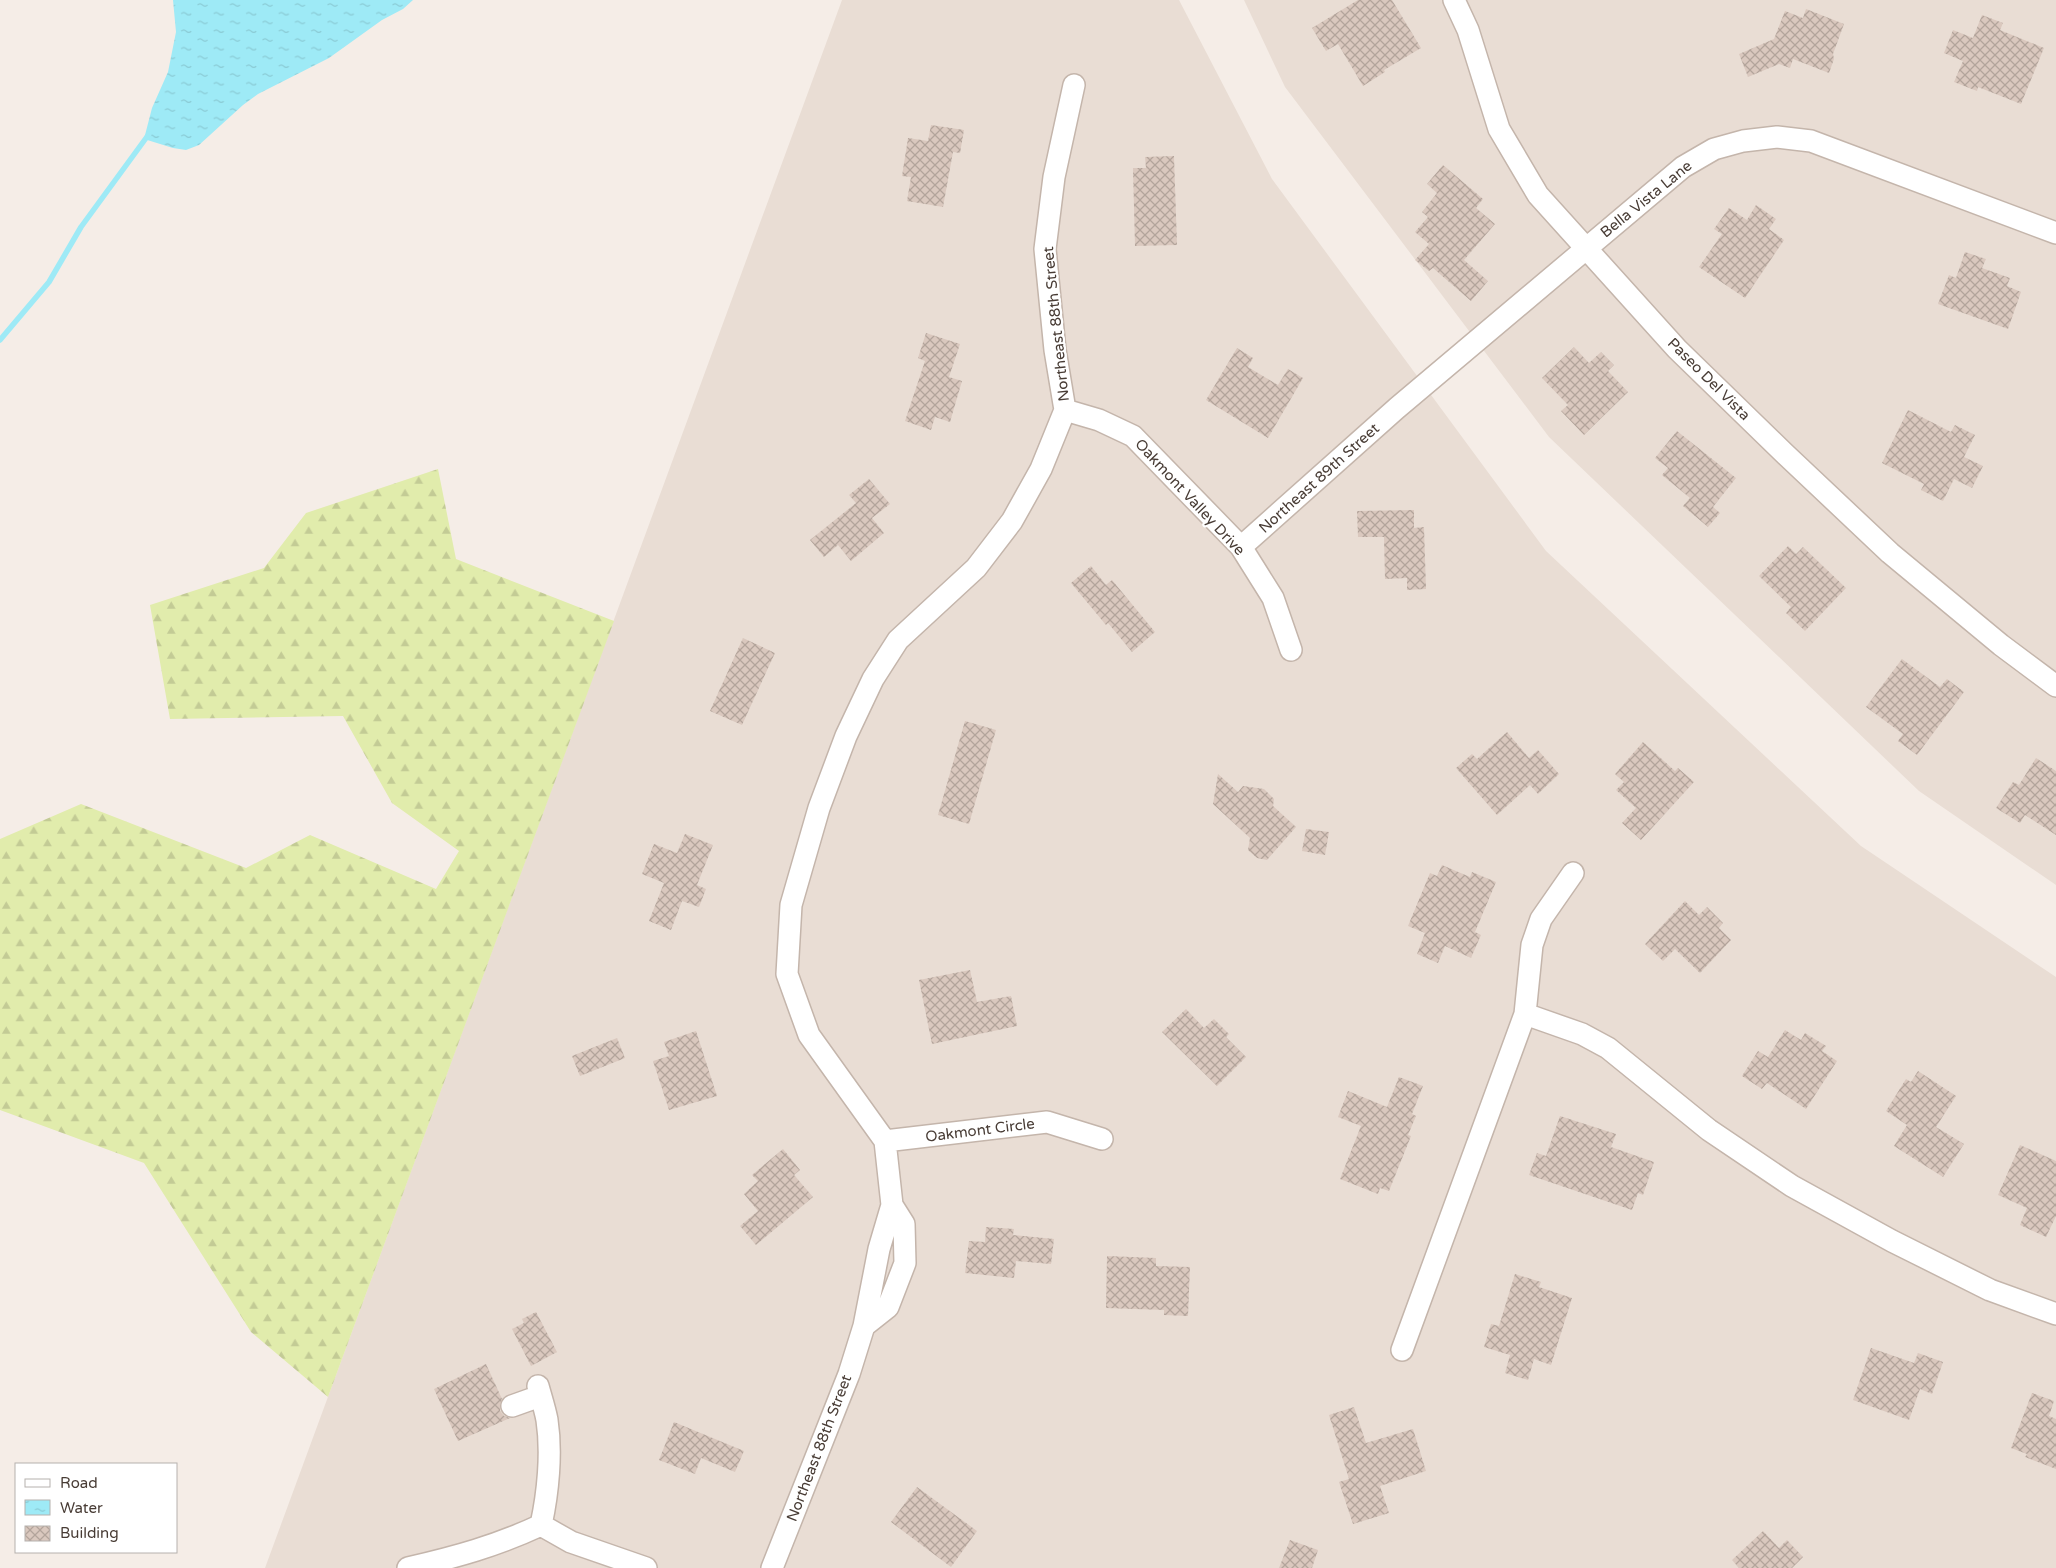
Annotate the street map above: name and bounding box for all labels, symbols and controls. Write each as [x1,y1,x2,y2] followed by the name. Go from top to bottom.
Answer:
[1597,157,1695,241] street label: Bella Vista Lane
[1039,245,1073,402] street label: Northeast 88th Street
[1664,334,1754,424] street label: Paseo Del Vista
[1255,419,1383,537] street label: Northeast 89th Street
[1131,435,1249,559] street label: Oakmont Valley Drive
[924,1114,1036,1146] street label: Oakmont Circle
[783,1372,855,1524] street label: Northeast 88th Street
[15,1463,178,1553] legend
[60,1474,98,1492] text: Road
[60,1499,103,1517] text: Water
[60,1524,119,1542] text: Building

